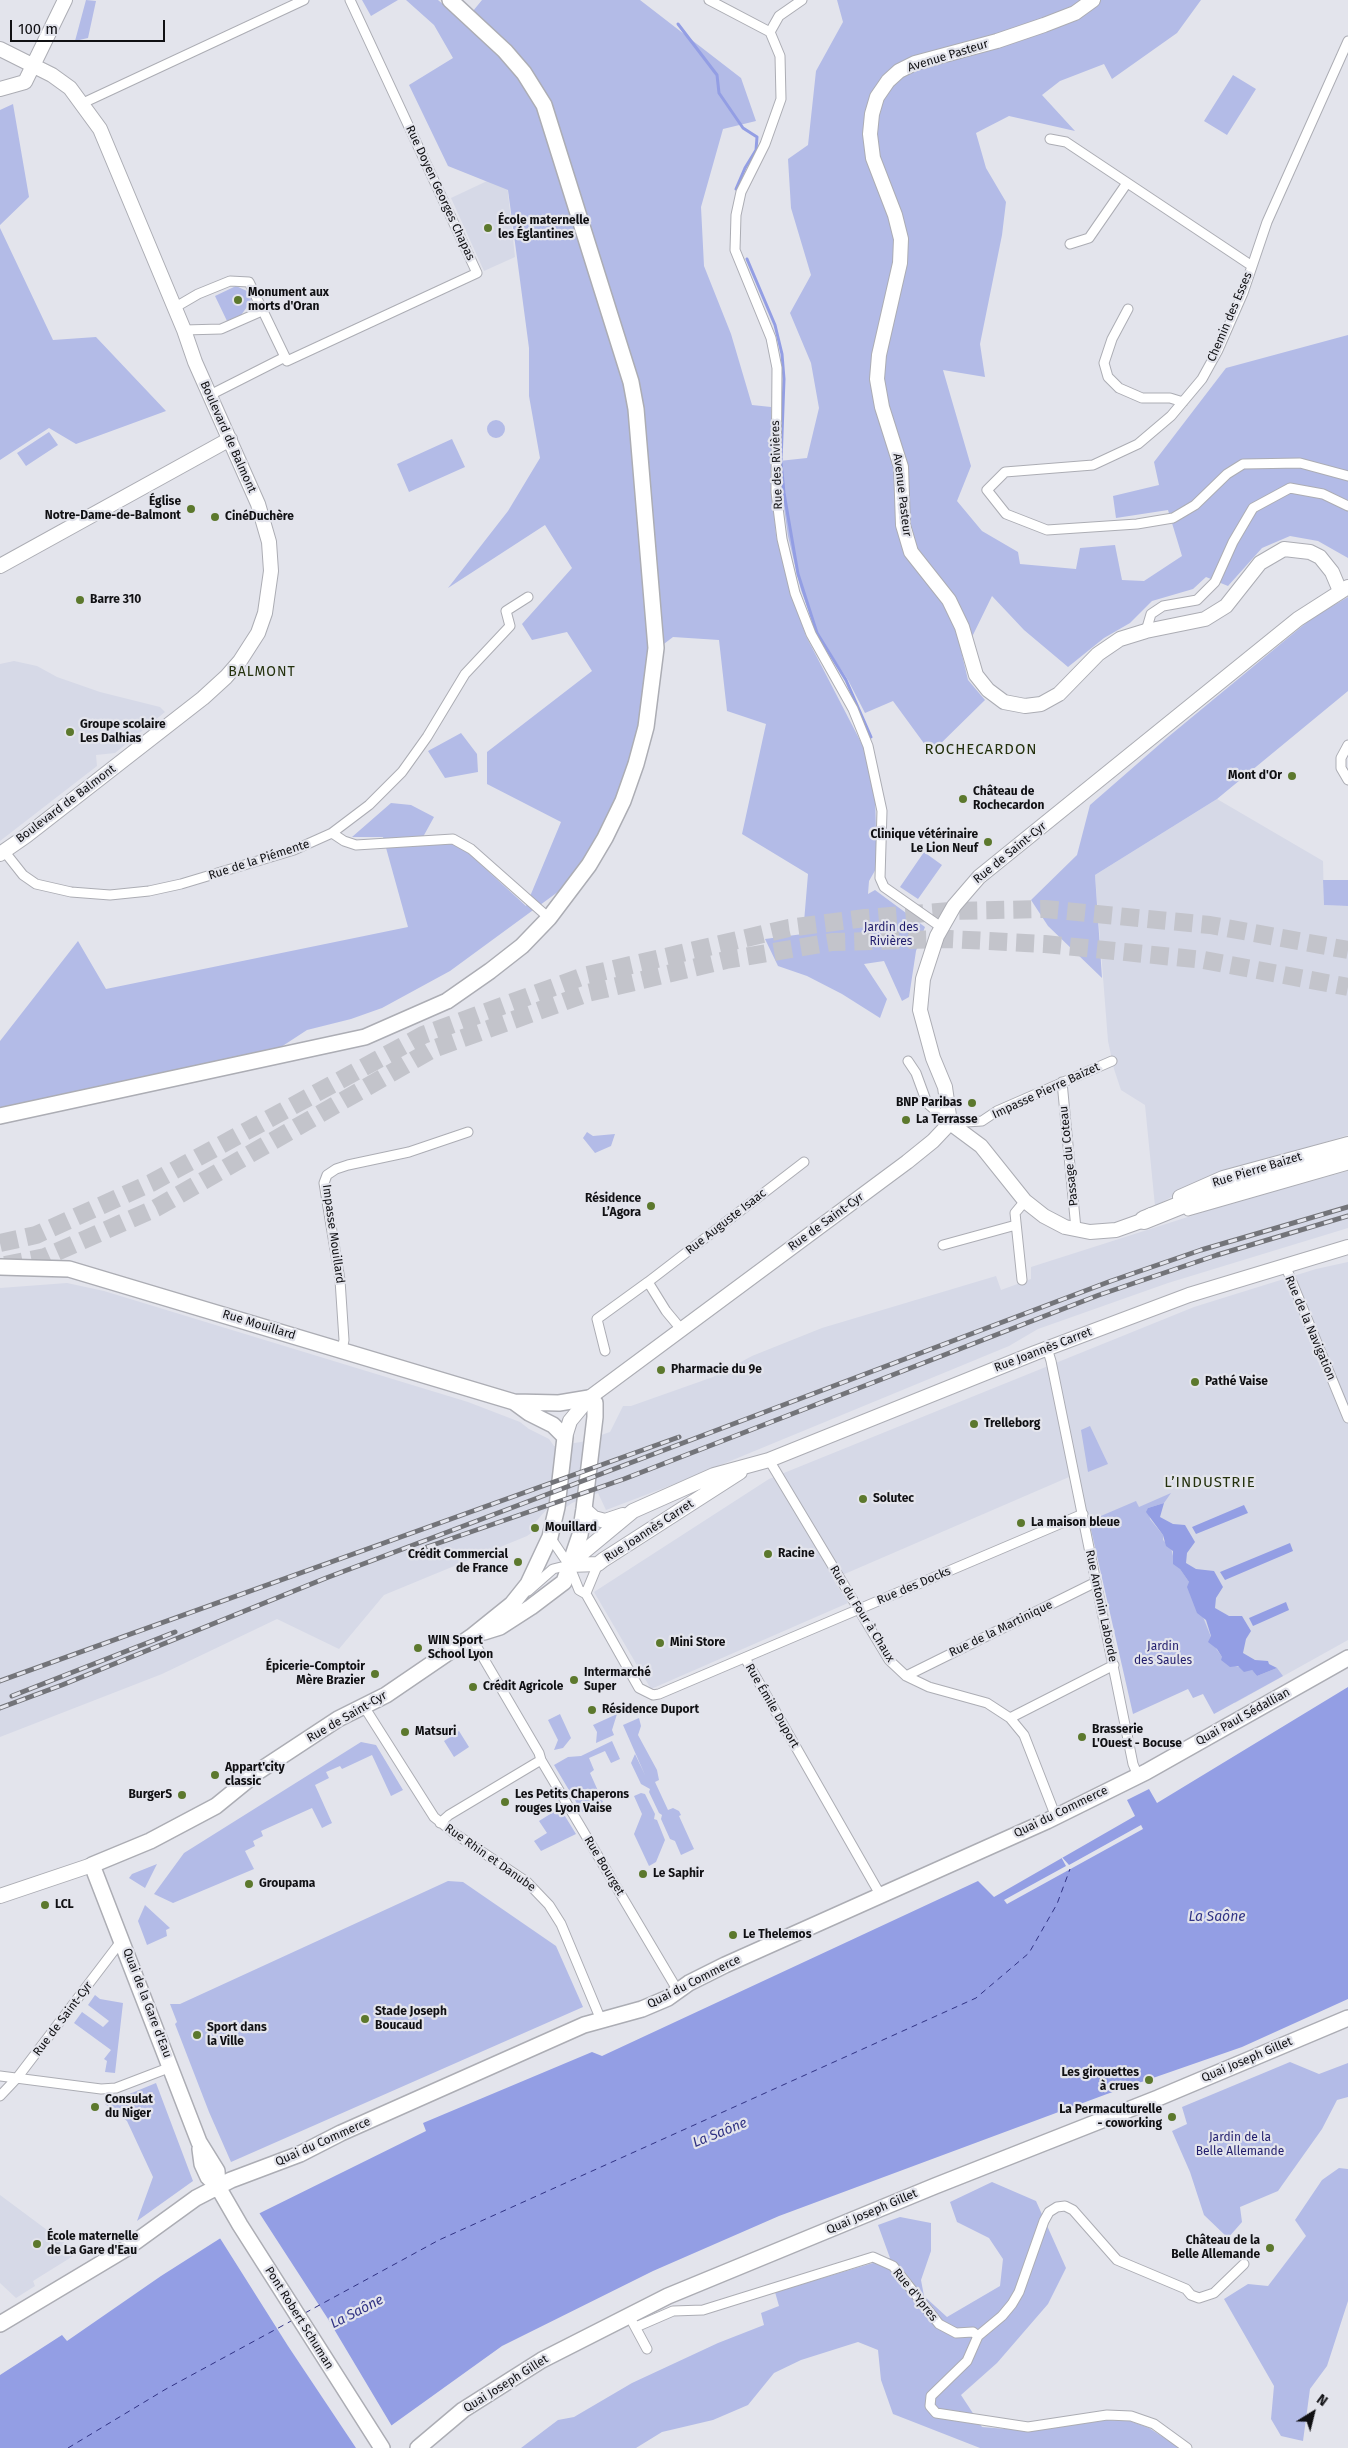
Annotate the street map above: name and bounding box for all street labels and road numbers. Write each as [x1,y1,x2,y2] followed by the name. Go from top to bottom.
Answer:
[906,37,990,75] street label: Avenue Pasteur
[402,123,478,263] street label: Rue Doyen Georges Chapas
[1205,270,1255,364] street label: Chemin des Esses
[197,379,259,495] street label: Boulevard de Balmont
[768,420,786,510] street label: Rue des Rivières
[890,453,914,537] street label: Avenue Pasteur
[13,762,119,846] street label: Boulevard de Balmont
[971,819,1049,887] street label: Rue de Saint-Cyr
[207,837,311,883] street label: Rue de la Piémente
[990,1060,1102,1122] street label: Impasse Pierre Baizet
[1057,1105,1081,1207] street label: Passage du Coteau
[1211,1150,1303,1190] street label: Rue Pierre Baizet
[319,1184,347,1284] street label: Impasse Mouillard
[683,1186,769,1258] street label: Rue Auguste Isaac
[785,1190,867,1254] street label: Rue de Saint-Cyr
[1281,1274,1339,1382] street label: Rue de la Navigation
[221,1307,297,1343] street label: Rue Mouillard
[992,1325,1094,1375] street label: Rue Joannès Carret
[602,1497,696,1565] street label: Rue Joannès Carret
[1082,1549,1120,1663] street label: Rue Antonin Laborde
[826,1563,898,1665] street label: Rue du Four à Chaux
[875,1564,953,1608] street label: Rue des Docks
[947,1598,1055,1660] street label: Rue de la Martinique
[742,1661,802,1751] street label: Rue Émile Duport
[1193,1685,1293,1749] street label: Quai Paul Sédallian
[305,1688,389,1746] street label: Rue de Saint-Cyr
[1012,1783,1110,1841] street label: Quai du Commerce
[442,1821,538,1895] street label: Rue Rhin et Danube
[581,1834,627,1898] street label: Rue Bourget
[119,1946,175,2060] street label: Quai de la Gare d'Eau
[645,1952,743,2012] street label: Quai du Commerce
[30,1979,96,2059] street label: Rue de Saint-Cyr
[1199,2034,1295,2086] street label: Quai Joseph Gillet
[273,2115,373,2169] street label: Quai du Commerce
[824,2186,920,2238] street label: Quai Joseph Gillet
[262,2264,336,2372] street label: Pont Robert Schuman
[889,2266,941,2324] street label: Rue d'Ypres
[461,2352,551,2416] street label: Quai Joseph Gillet

